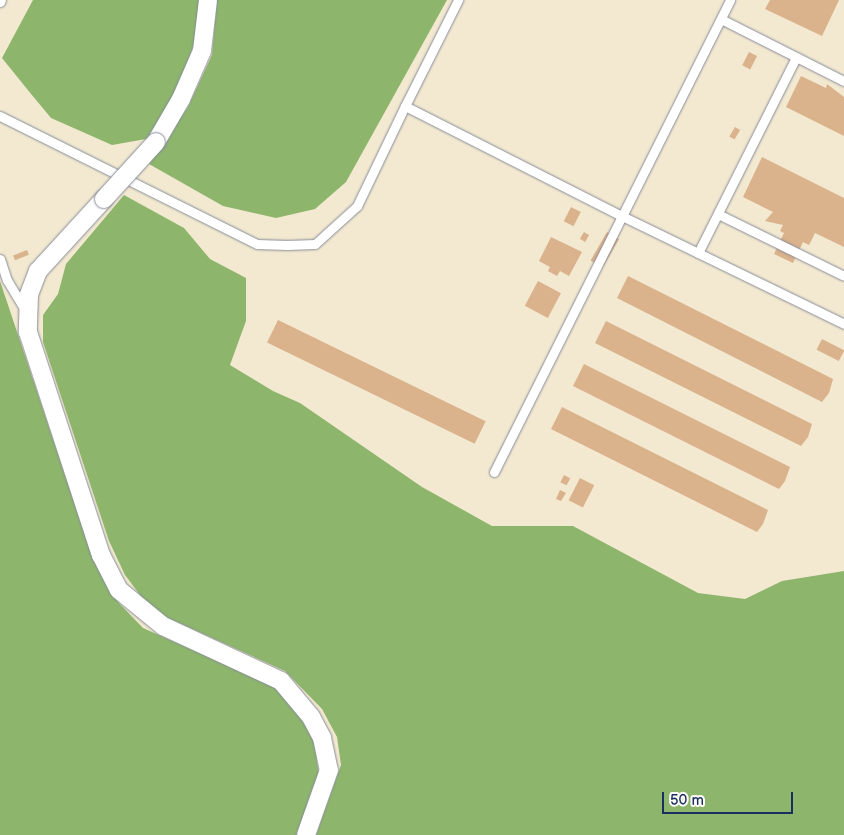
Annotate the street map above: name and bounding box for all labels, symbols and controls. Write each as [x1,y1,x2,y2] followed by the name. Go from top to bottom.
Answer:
[664,782,795,814] scale bar
[670,791,704,810] text: 50 m

